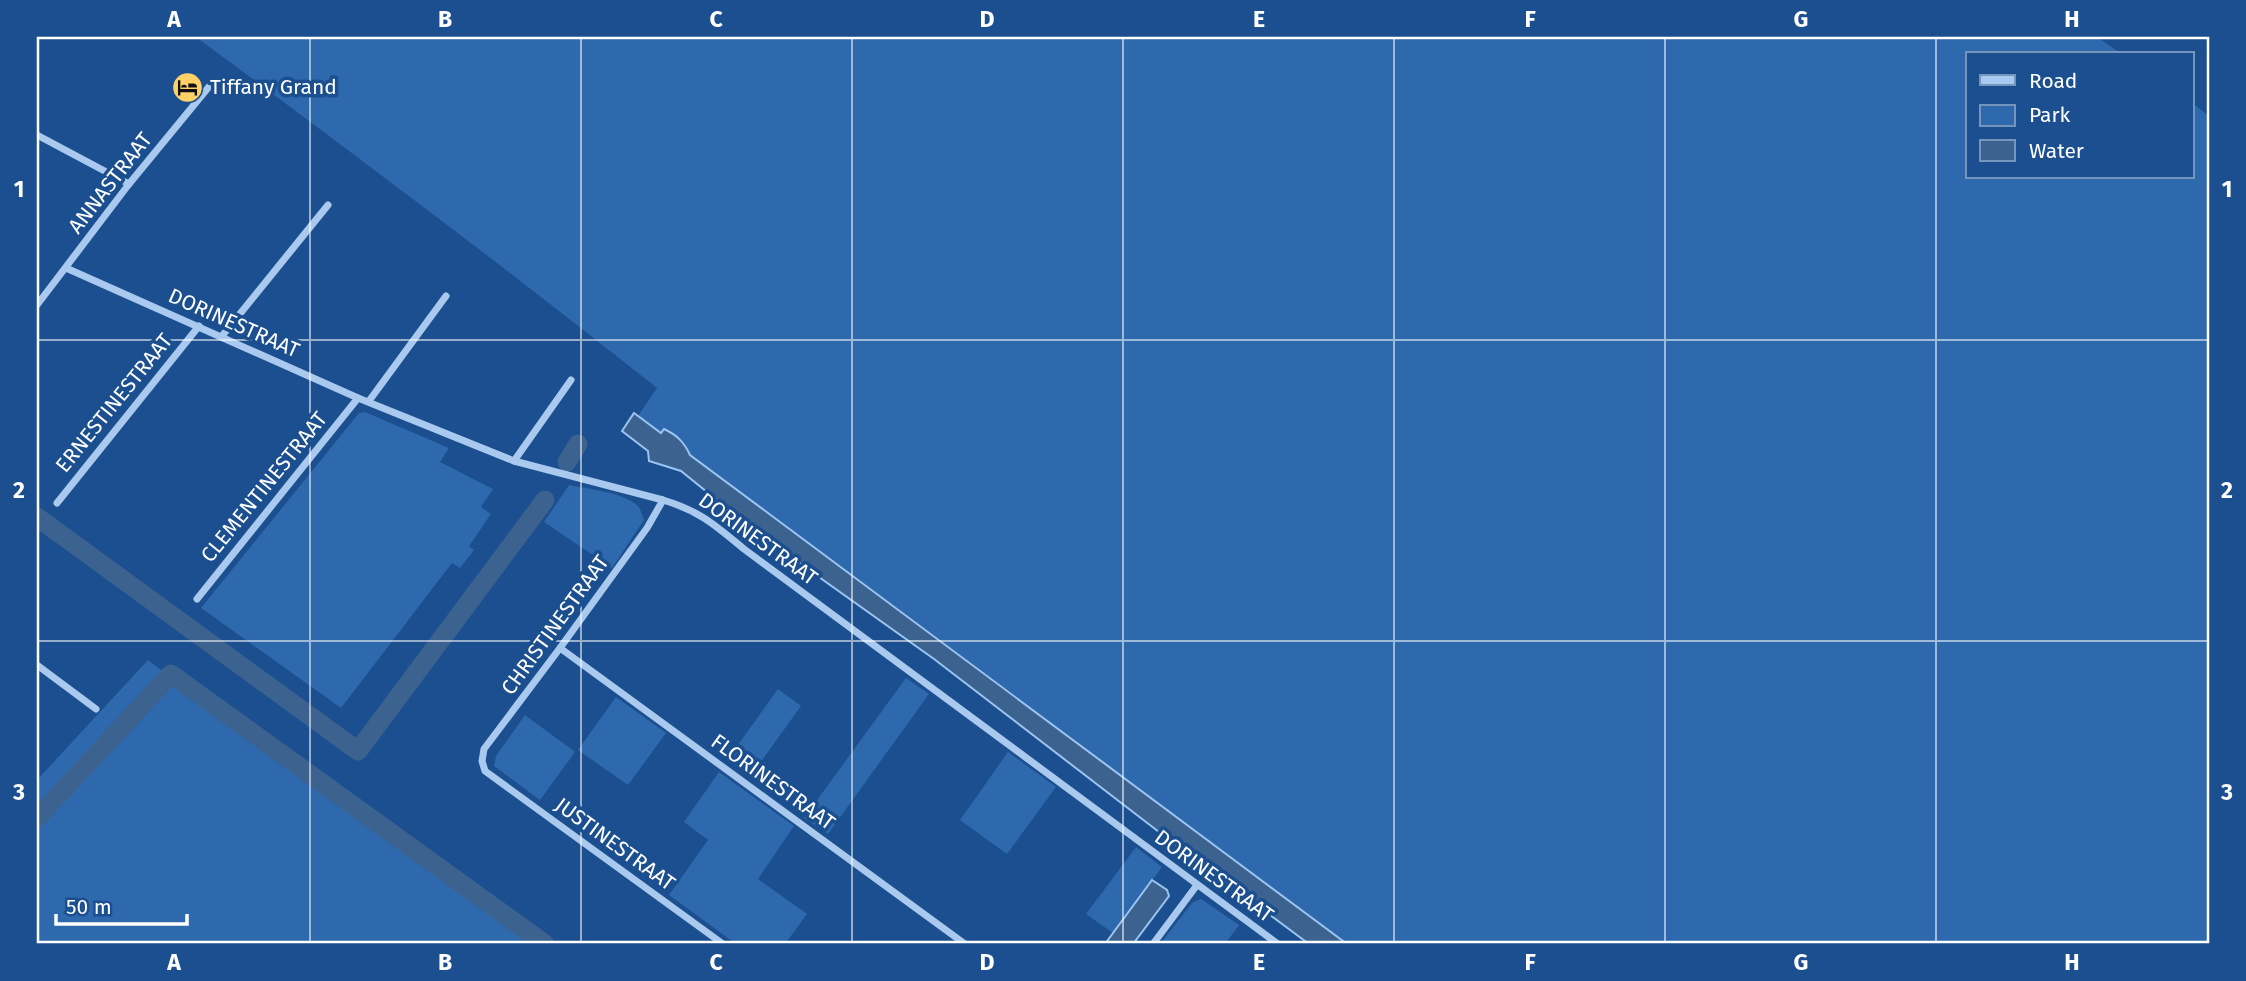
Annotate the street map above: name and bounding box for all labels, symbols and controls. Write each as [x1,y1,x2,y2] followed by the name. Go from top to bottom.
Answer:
[166,5,181,33] text: A
[438,5,452,33] text: B
[709,5,723,33] text: C
[980,5,995,33] text: D
[1253,5,1265,33] text: E
[1524,5,1536,33] text: F
[1794,5,1808,33] text: G
[2064,5,2080,33] text: H
[1966,52,2194,178] legend
[2029,68,2077,94] text: Road
[170,70,204,104] hotel icon: Tiffany Grand
[210,74,337,100] place label: Tiffany Grand
[2029,102,2071,128] text: Park
[62,127,158,239] street label: ANNASTRAAT
[2029,138,2084,164] text: Water
[14,175,24,203] text: 1
[2222,175,2232,203] text: 1
[164,282,304,364] street label: DORINESTRAAT
[50,328,178,478] street label: ERNESTINESTRAAT
[195,406,333,568] street label: CLEMENTINESTRAAT
[13,476,25,504] text: 2
[2221,476,2233,504] text: 2
[693,487,823,591] street label: DORINESTRAAT
[495,550,615,700] street label: CHRISTINESTRAAT
[706,728,840,836] street label: FLORINESTRAAT
[12,778,25,806] text: 3
[2220,778,2233,806] text: 3
[550,792,680,896] street label: JUSTINESTRAAT
[1149,824,1279,928] street label: DORINESTRAAT
[56,883,187,927] scale bar
[66,894,112,920] text: 50 m
[166,948,181,976] text: A
[438,948,452,976] text: B
[709,948,723,976] text: C
[980,948,995,976] text: D
[1253,948,1265,976] text: E
[1524,948,1536,976] text: F
[1794,948,1808,976] text: G
[2064,948,2080,976] text: H

